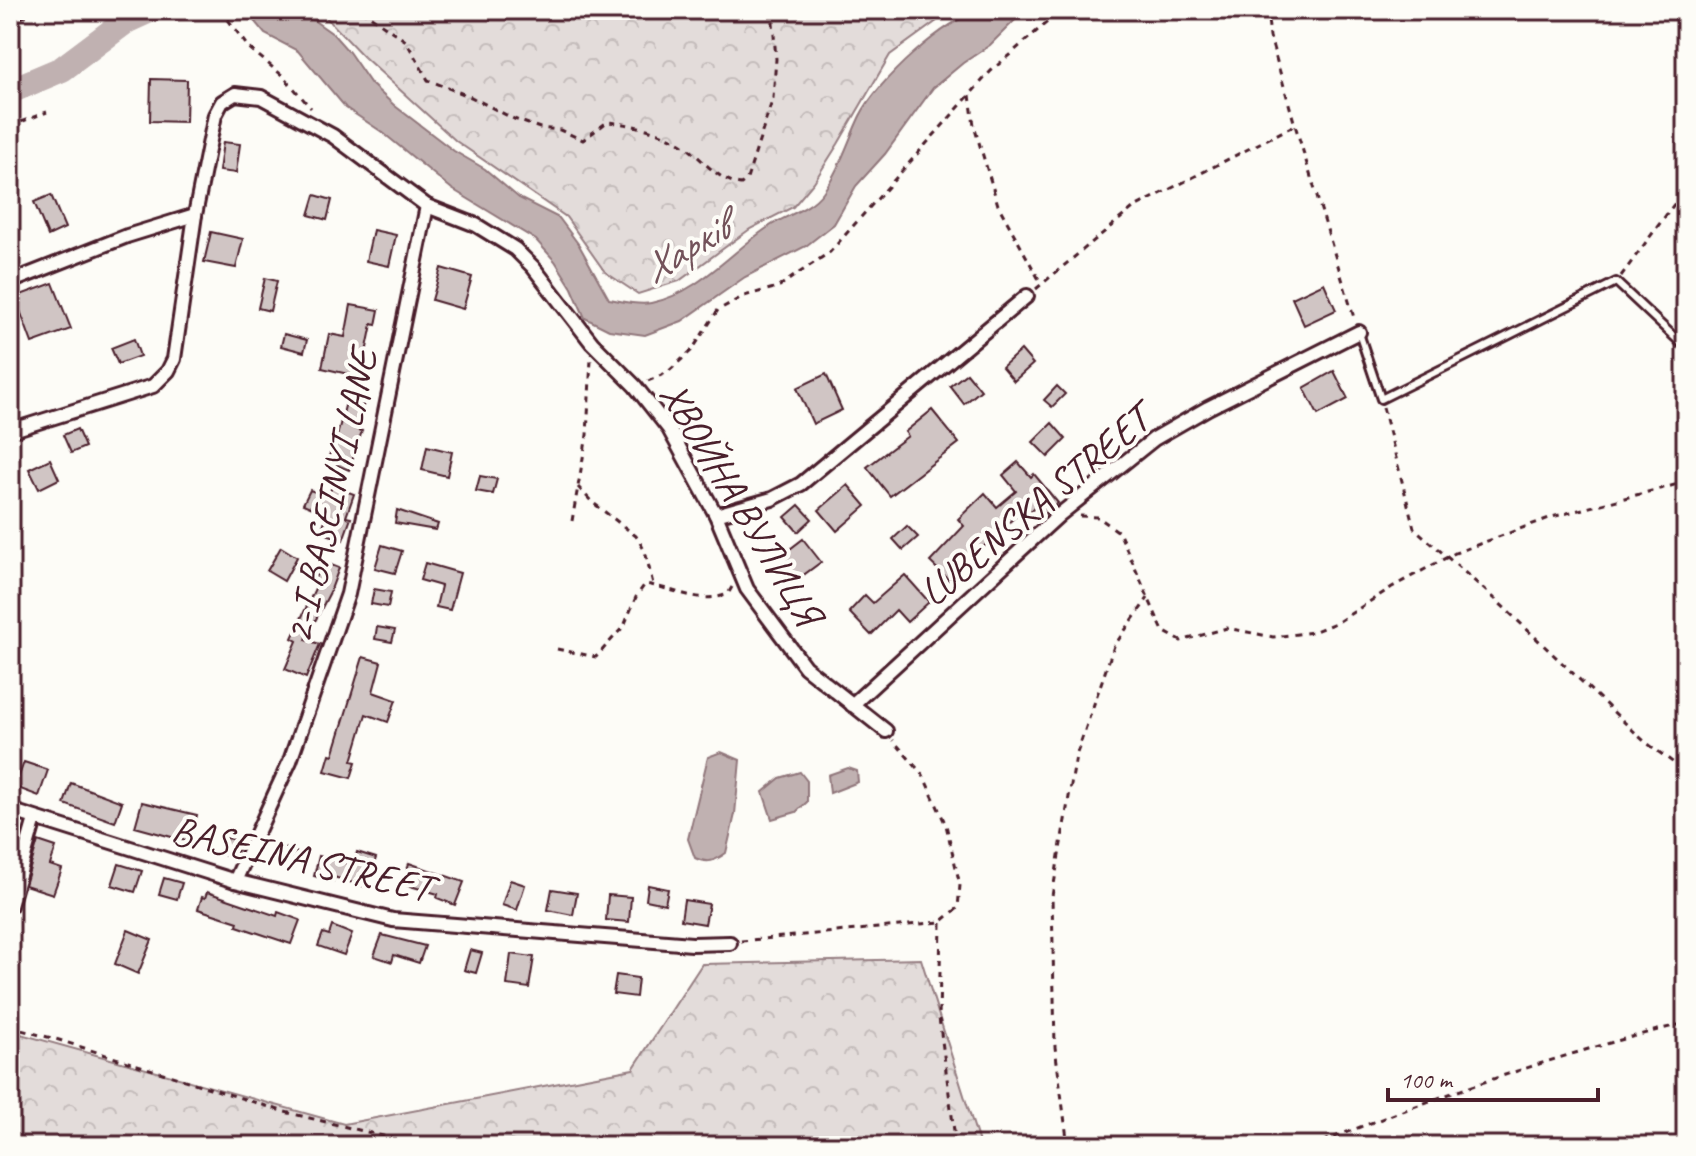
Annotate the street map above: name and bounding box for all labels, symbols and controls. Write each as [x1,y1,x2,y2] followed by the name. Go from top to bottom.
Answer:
[633,193,753,295] water label: Харків
[273,340,390,648] street label: 2-I BASEINYI LANE
[649,373,836,639] street label: ХВОЙНА ВУЛИЦЯ
[909,389,1168,617] street label: LUBENSKA STREET
[167,805,444,915] street label: BASEINA STREET
[1388,1052,1598,1102] scale bar
[1400,1065,1454,1095] text: 100 m

